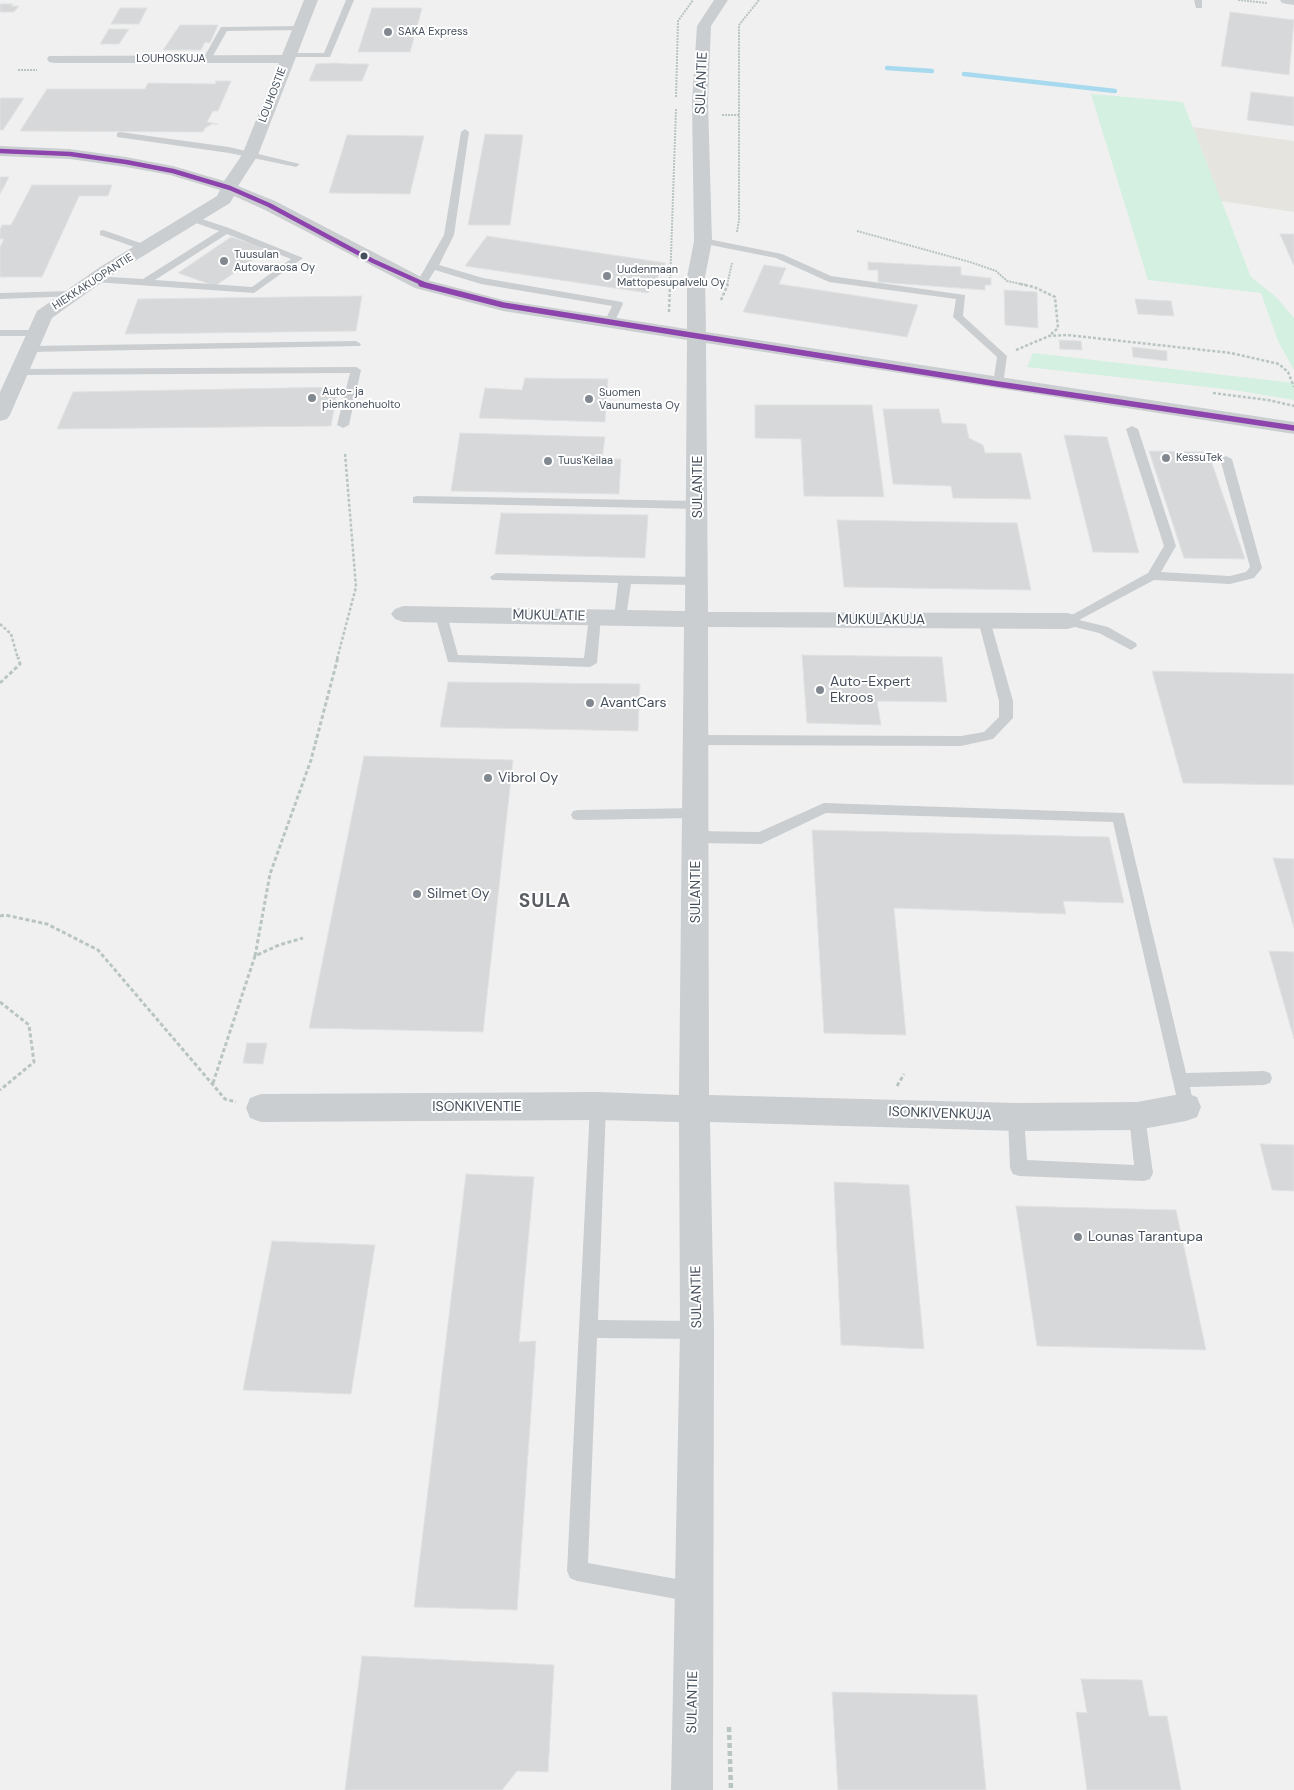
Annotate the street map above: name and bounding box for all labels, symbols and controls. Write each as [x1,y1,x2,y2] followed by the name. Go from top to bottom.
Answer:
[398,25,468,39] place label: SAKA Express
[382,26,394,38] marker: SAKA Express
[693,51,711,115] street label: SULANTIE
[136,52,206,66] street label: LOUHOSKUJA
[256,66,290,124] street label: LOUHOSTIE
[234,248,315,274] place label: Tuusulan Autovaraosa Oy
[50,251,136,313] street label: HIEKKAKUOPANTIE
[359,251,369,261] unlabelled marker
[218,255,230,267] marker: Tuusulan Autovaraosa Oy
[617,263,725,289] place label: Uudenmaan Mattopesupalvelu Oy
[601,270,613,282] marker: Uudenmaan Mattopesupalvelu Oy
[322,385,401,411] place label: Auto- ja pienkonehuolto
[599,386,680,412] place label: Suomen Vaunumesta Oy
[306,392,318,404] marker: Auto- ja pienkonehuolto
[583,393,595,405] marker: Suomen Vaunumesta Oy
[1176,451,1223,465] place label: KessuTek
[1160,452,1172,464] marker: KessuTek
[558,454,613,468] place label: Tuus'Keilaa
[542,455,554,467] marker: Tuus'Keilaa
[690,456,706,518] street label: SULANTIE
[512,607,586,625] street label: MUKULATIE
[837,612,925,628] street label: MUKULAKUJA
[830,674,911,706] place label: Auto-Expert Ekroos
[814,684,826,696] marker: Auto-Expert Ekroos
[600,695,667,711] place label: AvantCars
[584,697,596,709] marker: AvantCars
[498,770,558,786] place label: Vibrol Oy
[482,772,494,784] marker: Vibrol Oy
[688,861,704,923] street label: SULANTIE
[427,886,490,902] place label: Silmet Oy
[411,888,423,900] marker: Silmet Oy
[518,891,572,913] district label: SULA
[432,1099,522,1115] street label: ISONKIVENTIE
[888,1104,992,1124] street label: ISONKIVENKUJA
[1088,1229,1203,1245] place label: Lounas Tarantupa
[1072,1231,1084,1243] marker: Lounas Tarantupa
[688,1266,706,1328] street label: SULANTIE
[684,1671,702,1733] street label: SULANTIE

